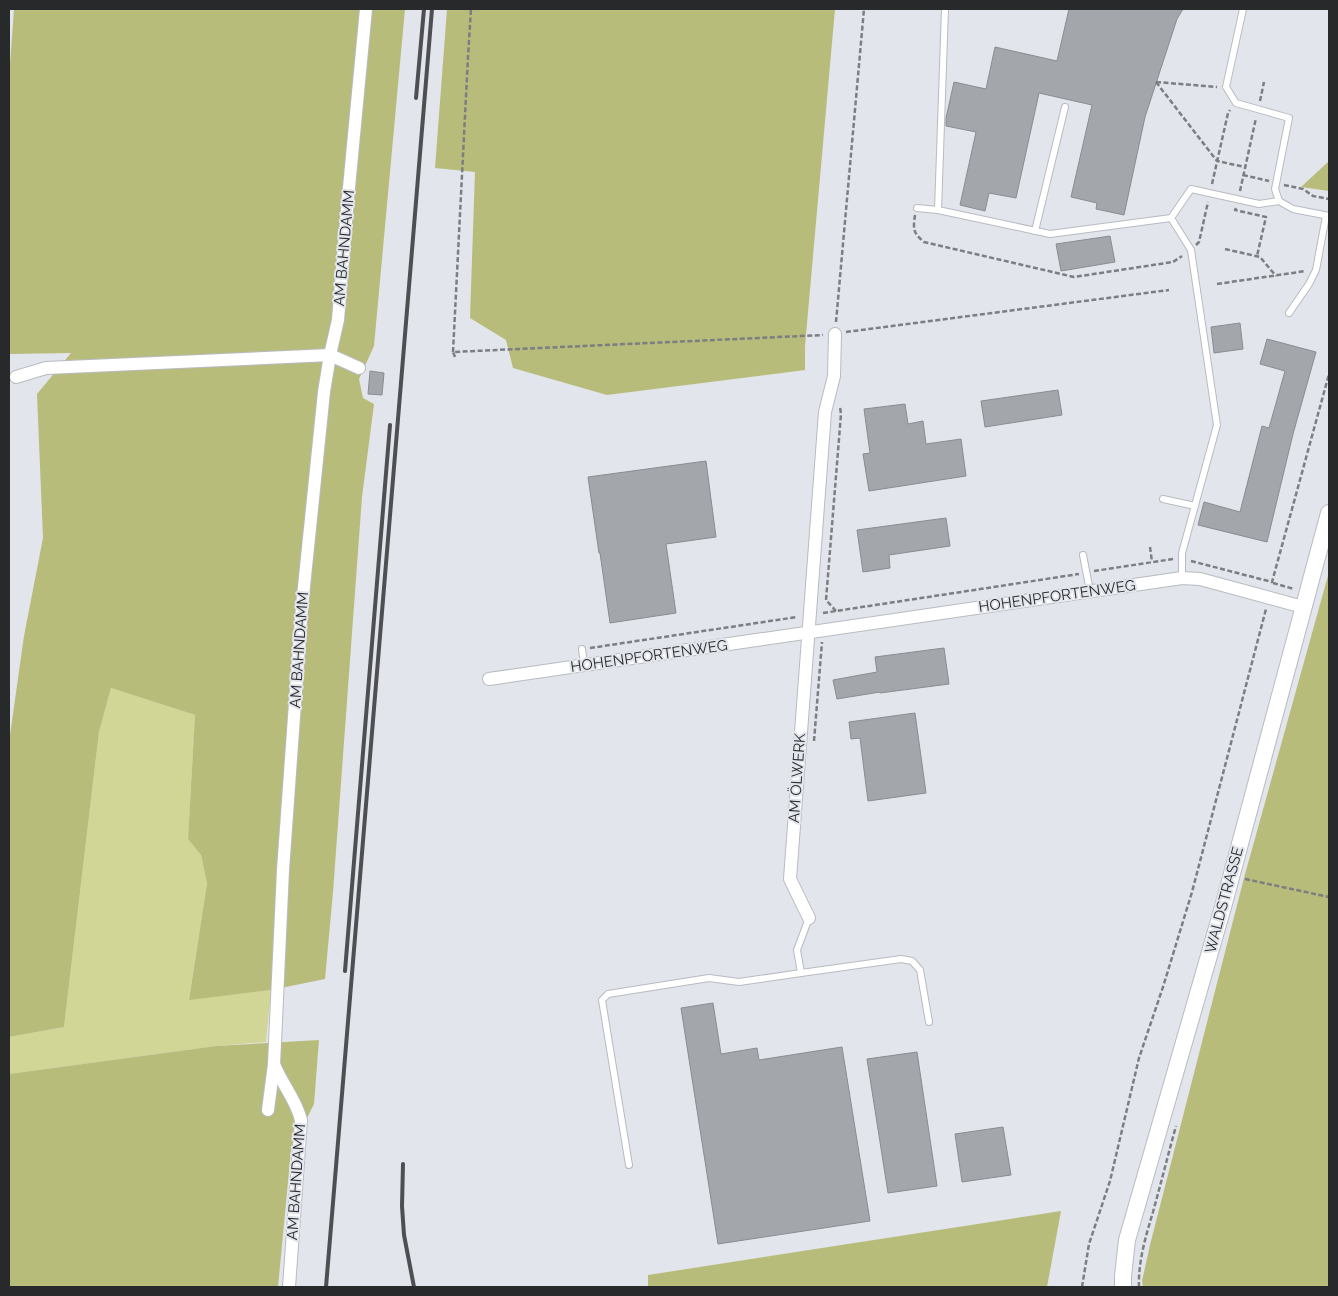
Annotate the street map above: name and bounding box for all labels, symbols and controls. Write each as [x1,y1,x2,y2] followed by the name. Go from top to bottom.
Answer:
[330,189,358,307] street label: AM BAHNDAMM
[977,576,1137,616] street label: HOHENPFORTENWEG
[286,591,312,709] street label: AM BAHNDAMM
[569,636,729,676] street label: HOHENPFORTENWEG
[784,732,809,823] street label: AM ÖLWERK
[1201,845,1247,955] street label: WALDSTRASSE
[283,1123,309,1241] street label: AM BAHNDAMM

